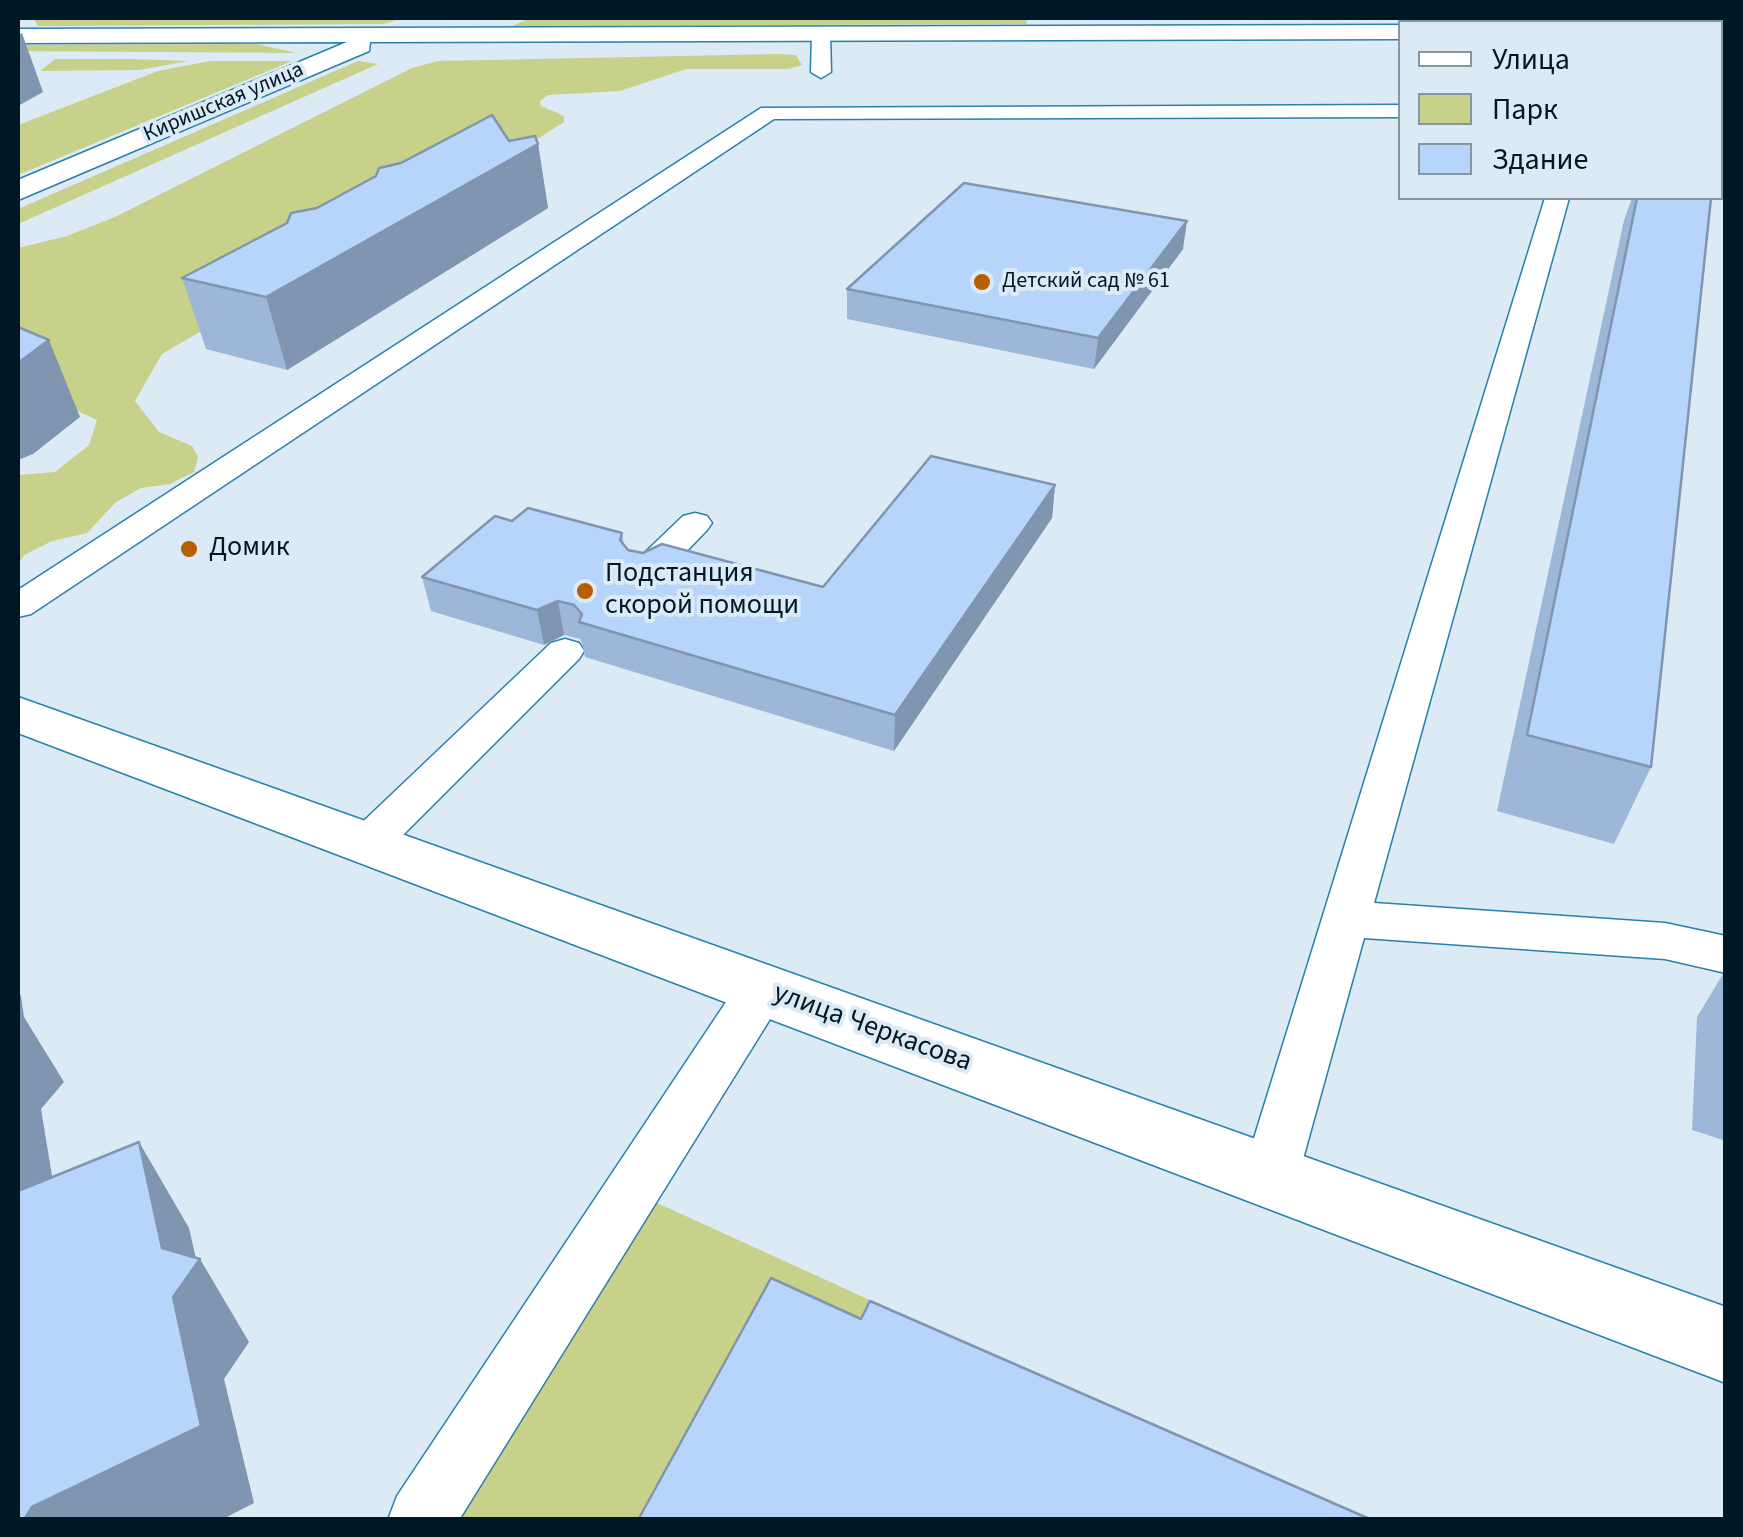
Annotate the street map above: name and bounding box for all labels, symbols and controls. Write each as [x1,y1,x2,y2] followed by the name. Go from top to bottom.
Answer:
[1398,20,1723,200] legend
[1492,38,1570,81] text: Улица
[140,57,308,149] street label: Киришская улица
[1492,88,1558,131] text: Парк
[1492,138,1588,181] text: Здание
[1002,269,1170,295] place label: Детский сад № 61
[971,271,993,293] marker: Детский сад № 61
[209,532,290,566] place label: Домик
[178,538,200,560] marker: Домик
[605,558,799,624] place label: Подстанция скорой помощи
[574,580,596,602] marker: Подстанция скорой помощи
[768,978,976,1080] street label: улица Черкасова

